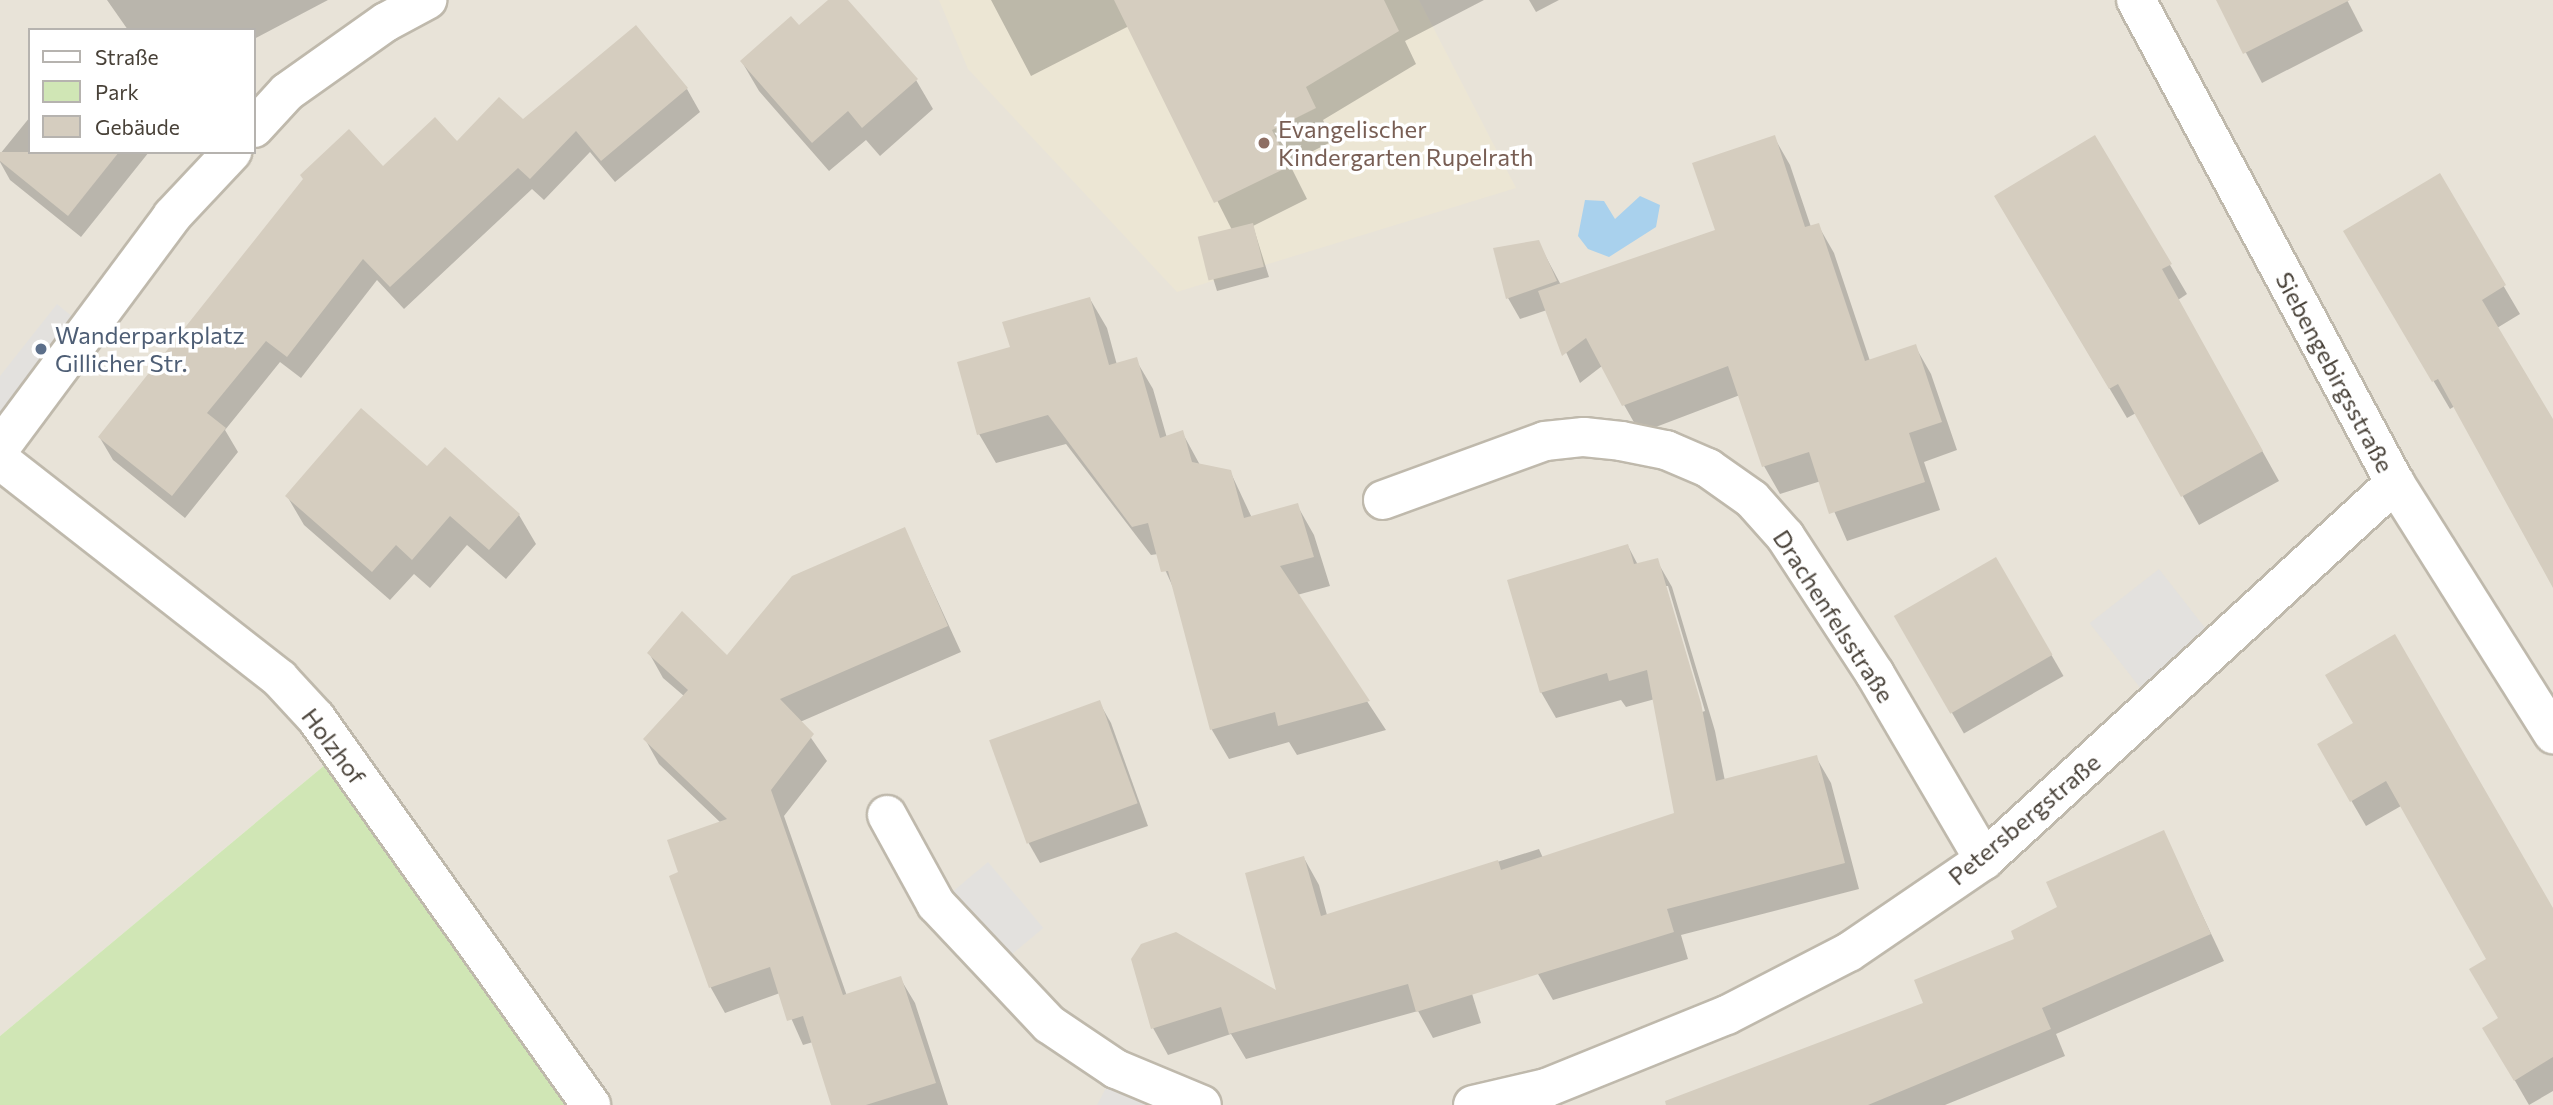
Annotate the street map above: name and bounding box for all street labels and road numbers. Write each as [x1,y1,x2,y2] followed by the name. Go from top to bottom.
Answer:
[2270,267,2400,477] street label: Siebengebirgsstraße
[1767,524,1901,708] street label: Drachenfelsstraße
[296,702,372,790] street label: Holzhof
[1942,747,2106,891] street label: Petersbergstraße

